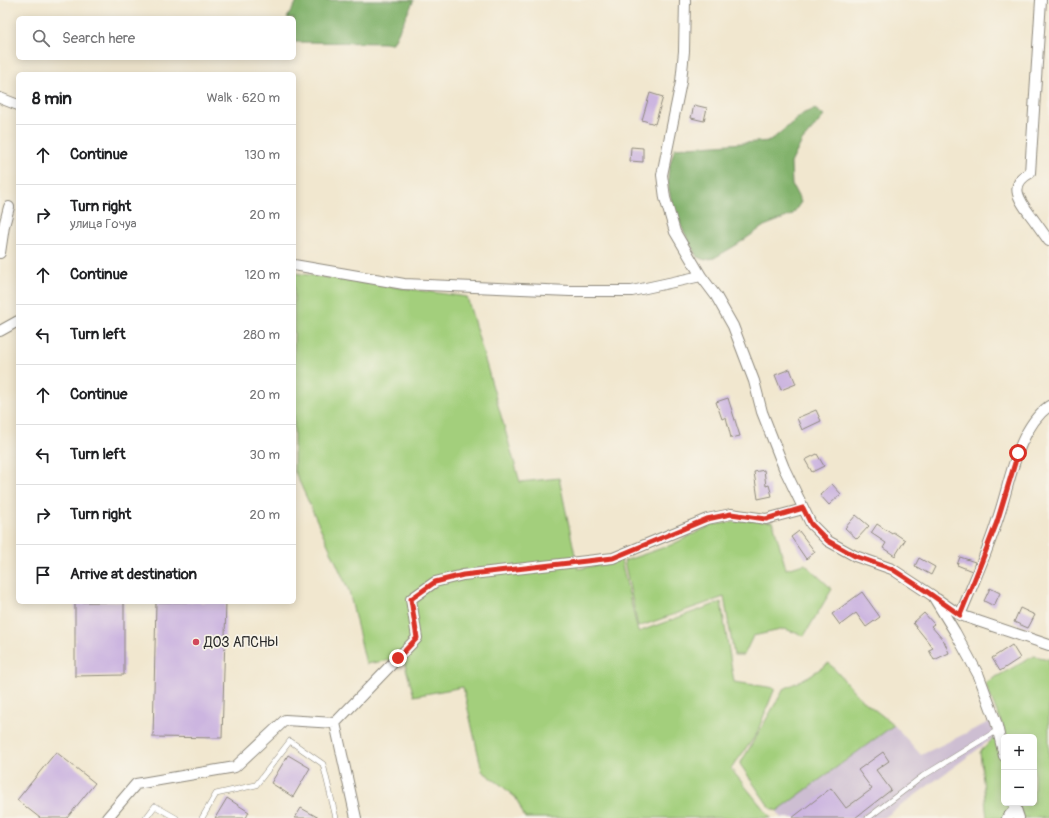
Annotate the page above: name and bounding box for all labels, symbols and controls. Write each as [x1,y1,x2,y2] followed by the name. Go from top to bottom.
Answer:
[16,16,296,60] search box
[30,27,52,49] icon: search
[62,29,135,48] text: Search here
[32,88,72,109] text: 8 min
[206,90,280,106] text: Walk · 620 m
[32,144,54,166] icon: ahead
[70,145,128,164] text: Continue
[244,147,280,163] text: 130 m
[70,197,131,216] text: Turn right
[32,204,54,226] icon: right
[249,207,280,223] text: 20 m
[70,216,137,232] text: улица Гочуа
[32,264,54,286] icon: ahead
[70,265,128,284] text: Continue
[244,267,280,283] text: 120 m
[32,324,54,346] icon: left
[70,325,126,344] text: Turn left
[243,327,280,343] text: 280 m
[32,384,54,406] icon: ahead
[70,385,128,404] text: Continue
[249,387,280,403] text: 20 m
[32,444,54,466] icon: left
[1009,444,1027,462] route start
[70,445,126,464] text: Turn left
[250,447,280,463] text: 30 m
[32,504,54,526] icon: right
[70,505,131,524] text: Turn right
[249,507,280,523] text: 20 m
[32,564,54,586] icon: arrive
[70,565,197,584] text: Arrive at destination
[203,634,278,651] place label: ДОЗ АПСНЫ
[191,637,201,647] marker: ДОЗ АПСНЫ
[389,649,407,667] route end
[1001,734,1037,806] map controls
[1001,734,1037,770] button: +
[1001,770,1037,806] button: −

